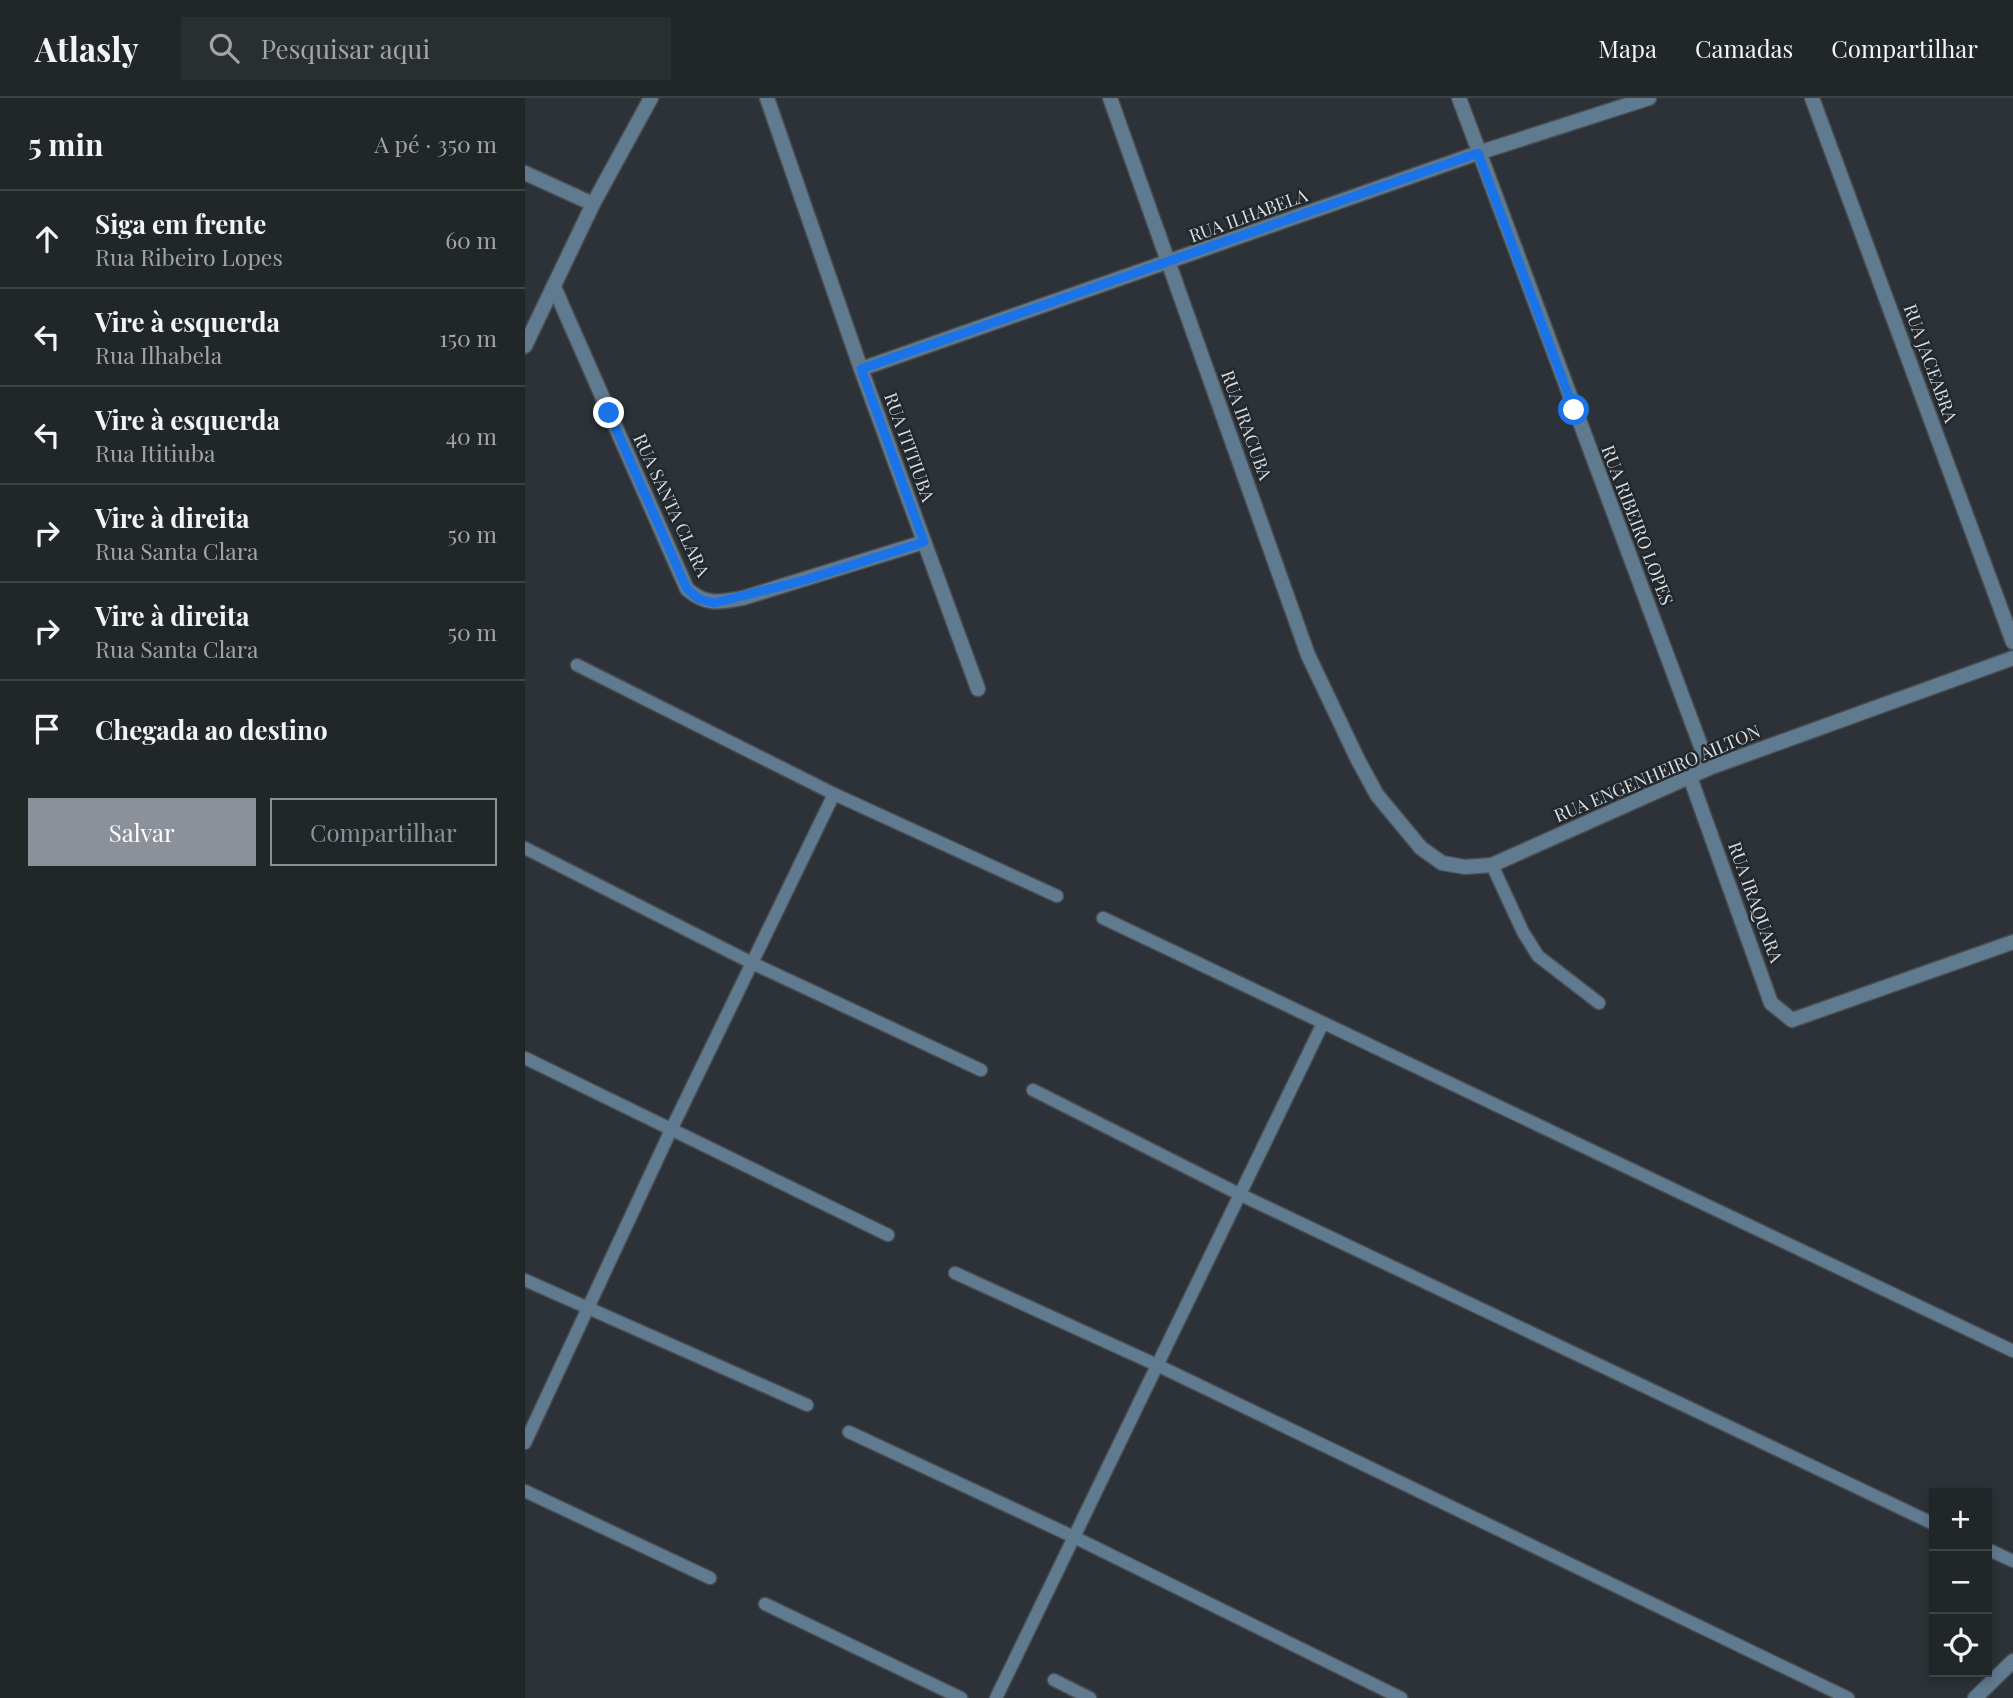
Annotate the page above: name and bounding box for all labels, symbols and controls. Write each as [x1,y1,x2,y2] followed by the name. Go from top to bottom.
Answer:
[181,17,671,80] search box
[35,26,139,70] text: Atlasly
[205,29,243,67] icon: search
[261,31,430,66] text: Pesquisar aqui
[1598,32,1657,64] text: Mapa
[1695,32,1793,64] text: Camadas
[1831,32,1978,64] text: Compartilhar
[28,124,103,164] text: 5 min
[374,128,497,159] text: A pé · 350 m
[1185,182,1311,248] street label: RUA ILHABELA
[95,206,266,241] text: Siga em frente
[28,220,66,258] icon: ahead
[445,224,497,255] text: 60 m
[95,241,283,272] text: Rua Ribeiro Lopes
[1898,300,1964,426] street label: RUA JACEABRA
[95,304,280,339] text: Vire à esquerda
[28,318,66,356] icon: left
[439,322,497,353] text: 150 m
[95,339,222,370] text: Rua Ilhabela
[1216,367,1278,484] street label: RUA IRACUBA
[879,389,941,506] street label: RUA ITITIUBA
[1558,394,1589,425] route start
[593,397,624,428] route end
[95,402,280,437] text: Vire à esquerda
[28,416,66,454] icon: left
[446,420,497,451] text: 40 m
[628,429,716,581] street label: RUA SANTA CLARA
[95,437,215,468] text: Rua Ititiuba
[1596,442,1680,608] street label: RUA RIBEIRO LOPES
[95,500,250,535] text: Vire à direita
[28,514,66,552] icon: right
[448,518,497,549] text: 50 m
[95,535,258,566] text: Rua Santa Clara
[95,598,250,633] text: Vire à direita
[28,612,66,650] icon: right
[448,616,497,647] text: 50 m
[95,633,258,664] text: Rua Santa Clara
[28,710,66,748] icon: arrive
[95,712,328,747] text: Chegada ao destino
[1550,718,1764,827] street label: RUA ENGENHEIRO AILTON
[28,798,256,866] button: Salvar
[270,798,497,866] button: Compartilhar
[1723,838,1789,966] street label: RUA IRAQUARA
[1929,1488,1992,1677] map controls
[1929,1488,1992,1551] button: +
[1929,1551,1992,1614] button: −
[1929,1614,1992,1677] button: locate

